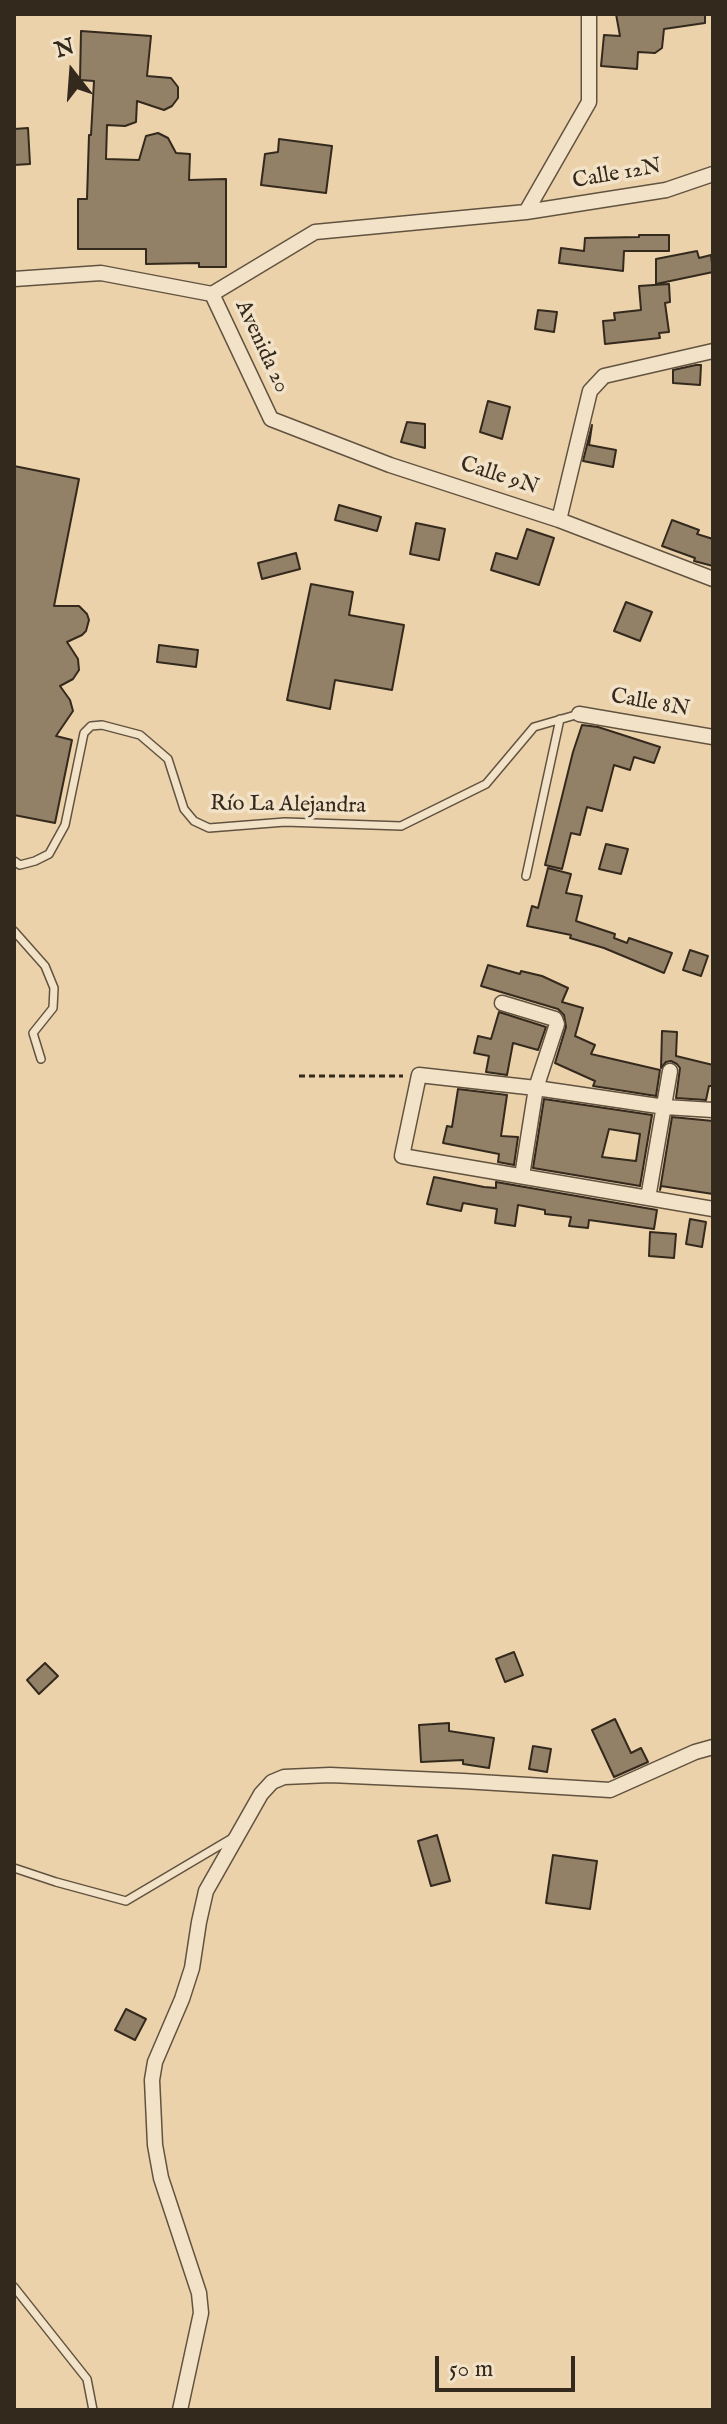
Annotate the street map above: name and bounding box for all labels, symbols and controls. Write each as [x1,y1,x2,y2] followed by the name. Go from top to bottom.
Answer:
[32,32,112,112] north arrow
[52,33,78,65] text: N
[571,154,663,196] street label: Calle 12N
[228,297,294,397] street label: Avenida 20
[457,452,541,502] street label: Calle 9N
[608,684,692,724] street label: Calle 8N
[210,791,366,821] street label: Río La Alejandra
[439,2340,579,2390] scale bar
[449,2354,493,2385] text: 50 m

